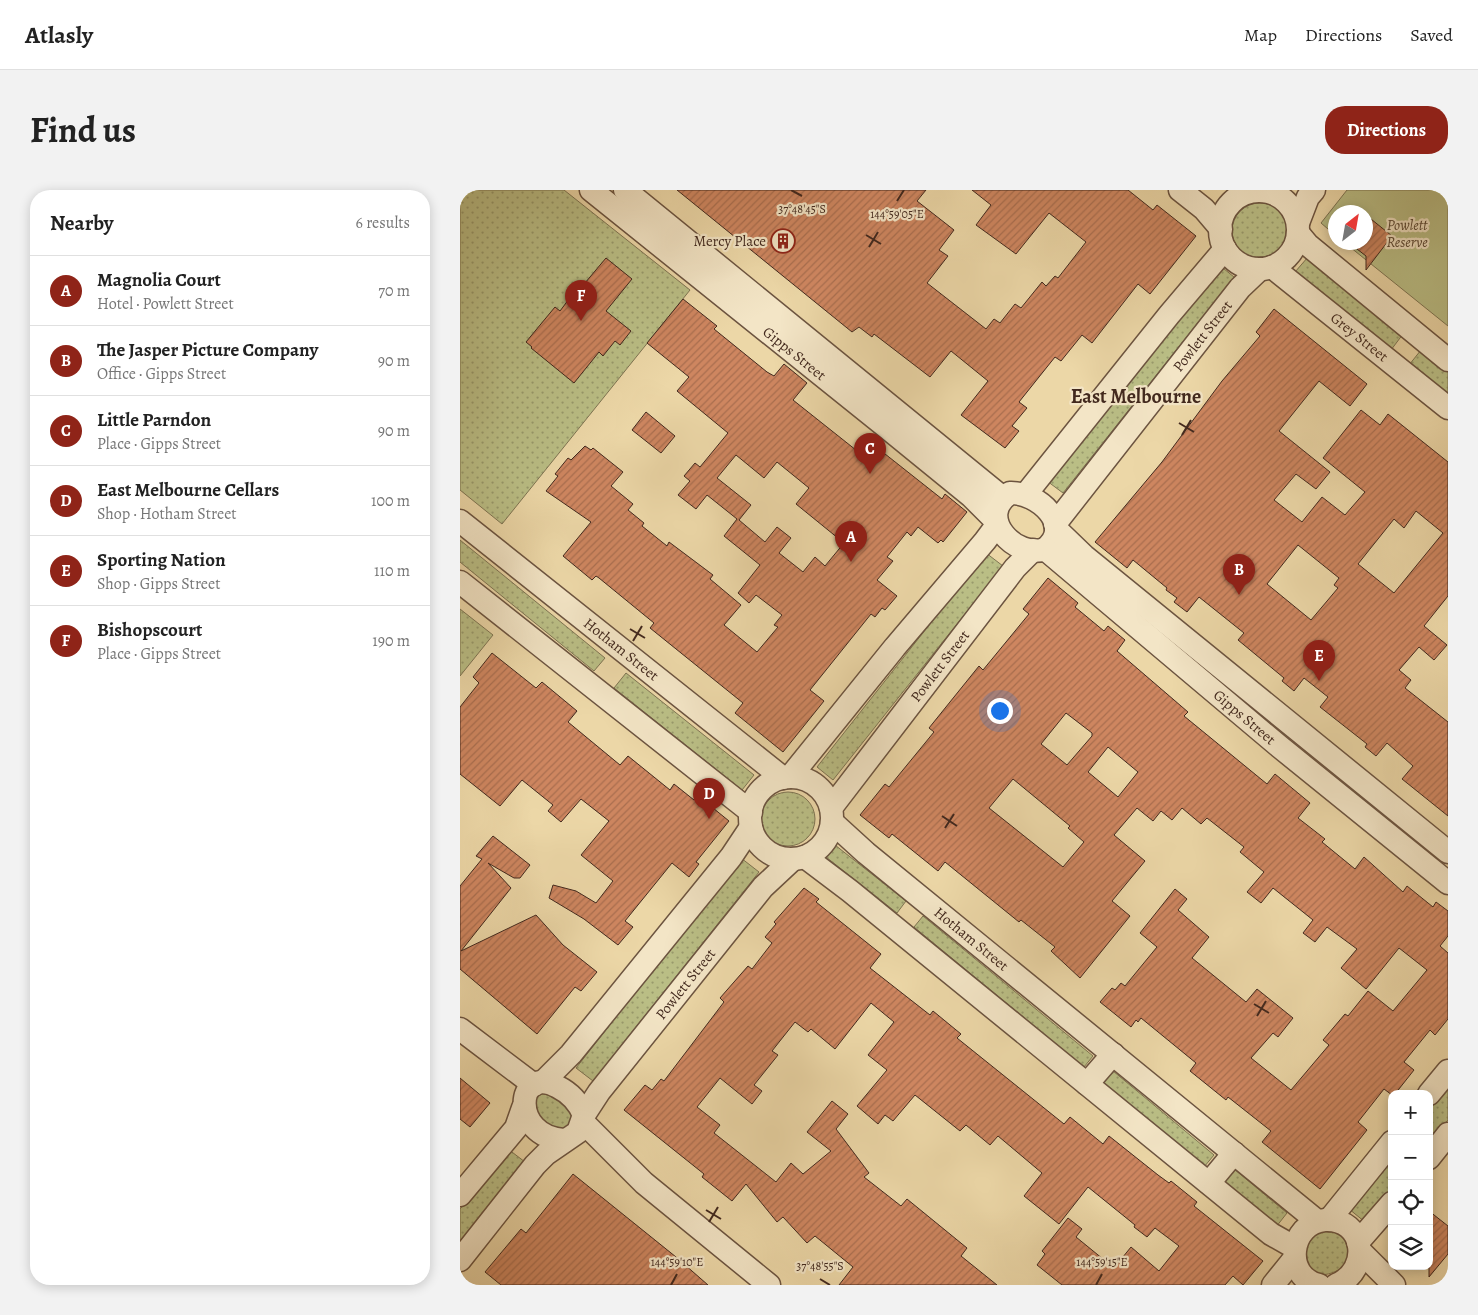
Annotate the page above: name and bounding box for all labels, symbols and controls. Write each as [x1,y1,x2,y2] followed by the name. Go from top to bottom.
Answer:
[25,19,93,51] text: Atlasly
[1244,23,1277,47] text: Map
[1305,23,1382,47] text: Directions
[1410,23,1453,47] text: Saved
[30,106,136,154] text: Find us
[1325,106,1448,154] button: Directions
[778,201,826,217] text: 37°48'45"S
[1328,205,1373,250] north arrow
[870,206,924,222] text: 144°59'05"E
[50,209,113,237] text: Nearby
[356,212,410,234] text: 6 results
[1386,215,1428,252] park label: Powlett Reserve
[770,228,796,254] building icon: Mercy Place
[693,231,766,251] place label: Mercy Place
[97,267,221,293] text: Magnolia Court
[61,280,71,302] text: A
[378,280,410,302] text: 70 m
[565,280,597,321] pin: F
[97,293,234,315] text: Hotel · Powlett Street
[1168,296,1237,376] street label: Powlett Street
[1326,308,1393,366] street label: Grey Street
[759,322,830,385] street label: Gipps Street
[97,337,318,363] text: The Jasper Picture Company
[61,350,71,372] text: B
[378,350,410,372] text: 90 m
[97,363,226,385] text: Office · Gipps Street
[1071,383,1201,410] district label: East Melbourne
[97,407,211,433] text: Little Parndon
[61,420,71,442] text: C
[378,420,410,442] text: 90 m
[97,433,221,455] text: Place · Gipps Street
[854,433,886,474] pin: C
[97,477,279,503] text: East Melbourne Cellars
[60,490,72,512] text: D
[371,490,410,512] text: 100 m
[97,503,237,525] text: Shop · Hotham Street
[835,521,867,562] pin: A
[97,547,226,573] text: Sporting Nation
[1223,554,1255,595] pin: B
[61,560,71,582] text: E
[374,560,410,582] text: 110 m
[97,573,221,595] text: Shop · Gipps Street
[579,613,663,685] street label: Hotham Street
[97,617,202,643] text: Bishopscourt
[906,626,974,706] street label: Powlett Street
[62,630,70,652] text: F
[372,630,410,652] text: 190 m
[1303,640,1335,681] pin: E
[97,643,221,665] text: Place · Gipps Street
[1209,685,1280,749] street label: Gipps Street
[987,698,1013,724] your location
[693,778,725,819] pin: D
[930,902,1013,975] street label: Hotham Street
[651,944,720,1024] street label: Powlett Street
[1388,1090,1433,1270] map controls
[1388,1090,1433,1135] button: +
[1388,1135,1433,1180] button: −
[1388,1180,1433,1225] button: locate
[1388,1225,1433,1270] button: layers
[651,1254,703,1270] text: 144°59'10"E
[1076,1254,1128,1270] text: 144°59'15"E
[796,1258,844,1274] text: 37°48'55"S

